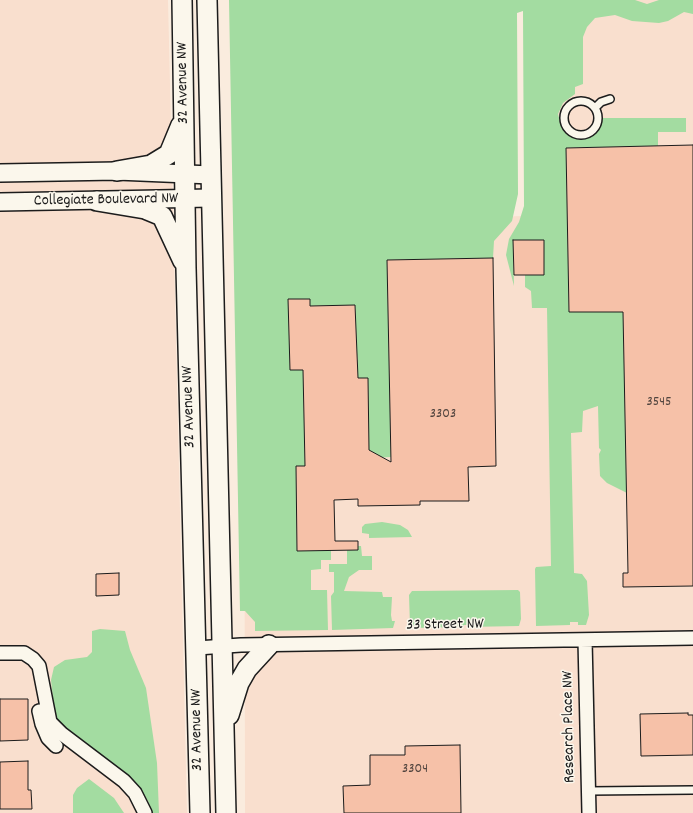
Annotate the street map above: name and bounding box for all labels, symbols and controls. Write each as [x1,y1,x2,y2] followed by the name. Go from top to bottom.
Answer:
[174,42,194,124] street label: 32 Avenue NW
[34,190,178,212] street label: Collegiate Boulevard NW
[179,366,201,448] street label: 32 Avenue NW
[647,395,671,411] house number: 3545
[430,407,456,423] house number: 3303
[406,616,484,636] street label: 33 Street NW
[559,671,581,783] street label: Research Place NW
[188,689,208,771] street label: 32 Avenue NW
[402,762,428,778] house number: 3304

